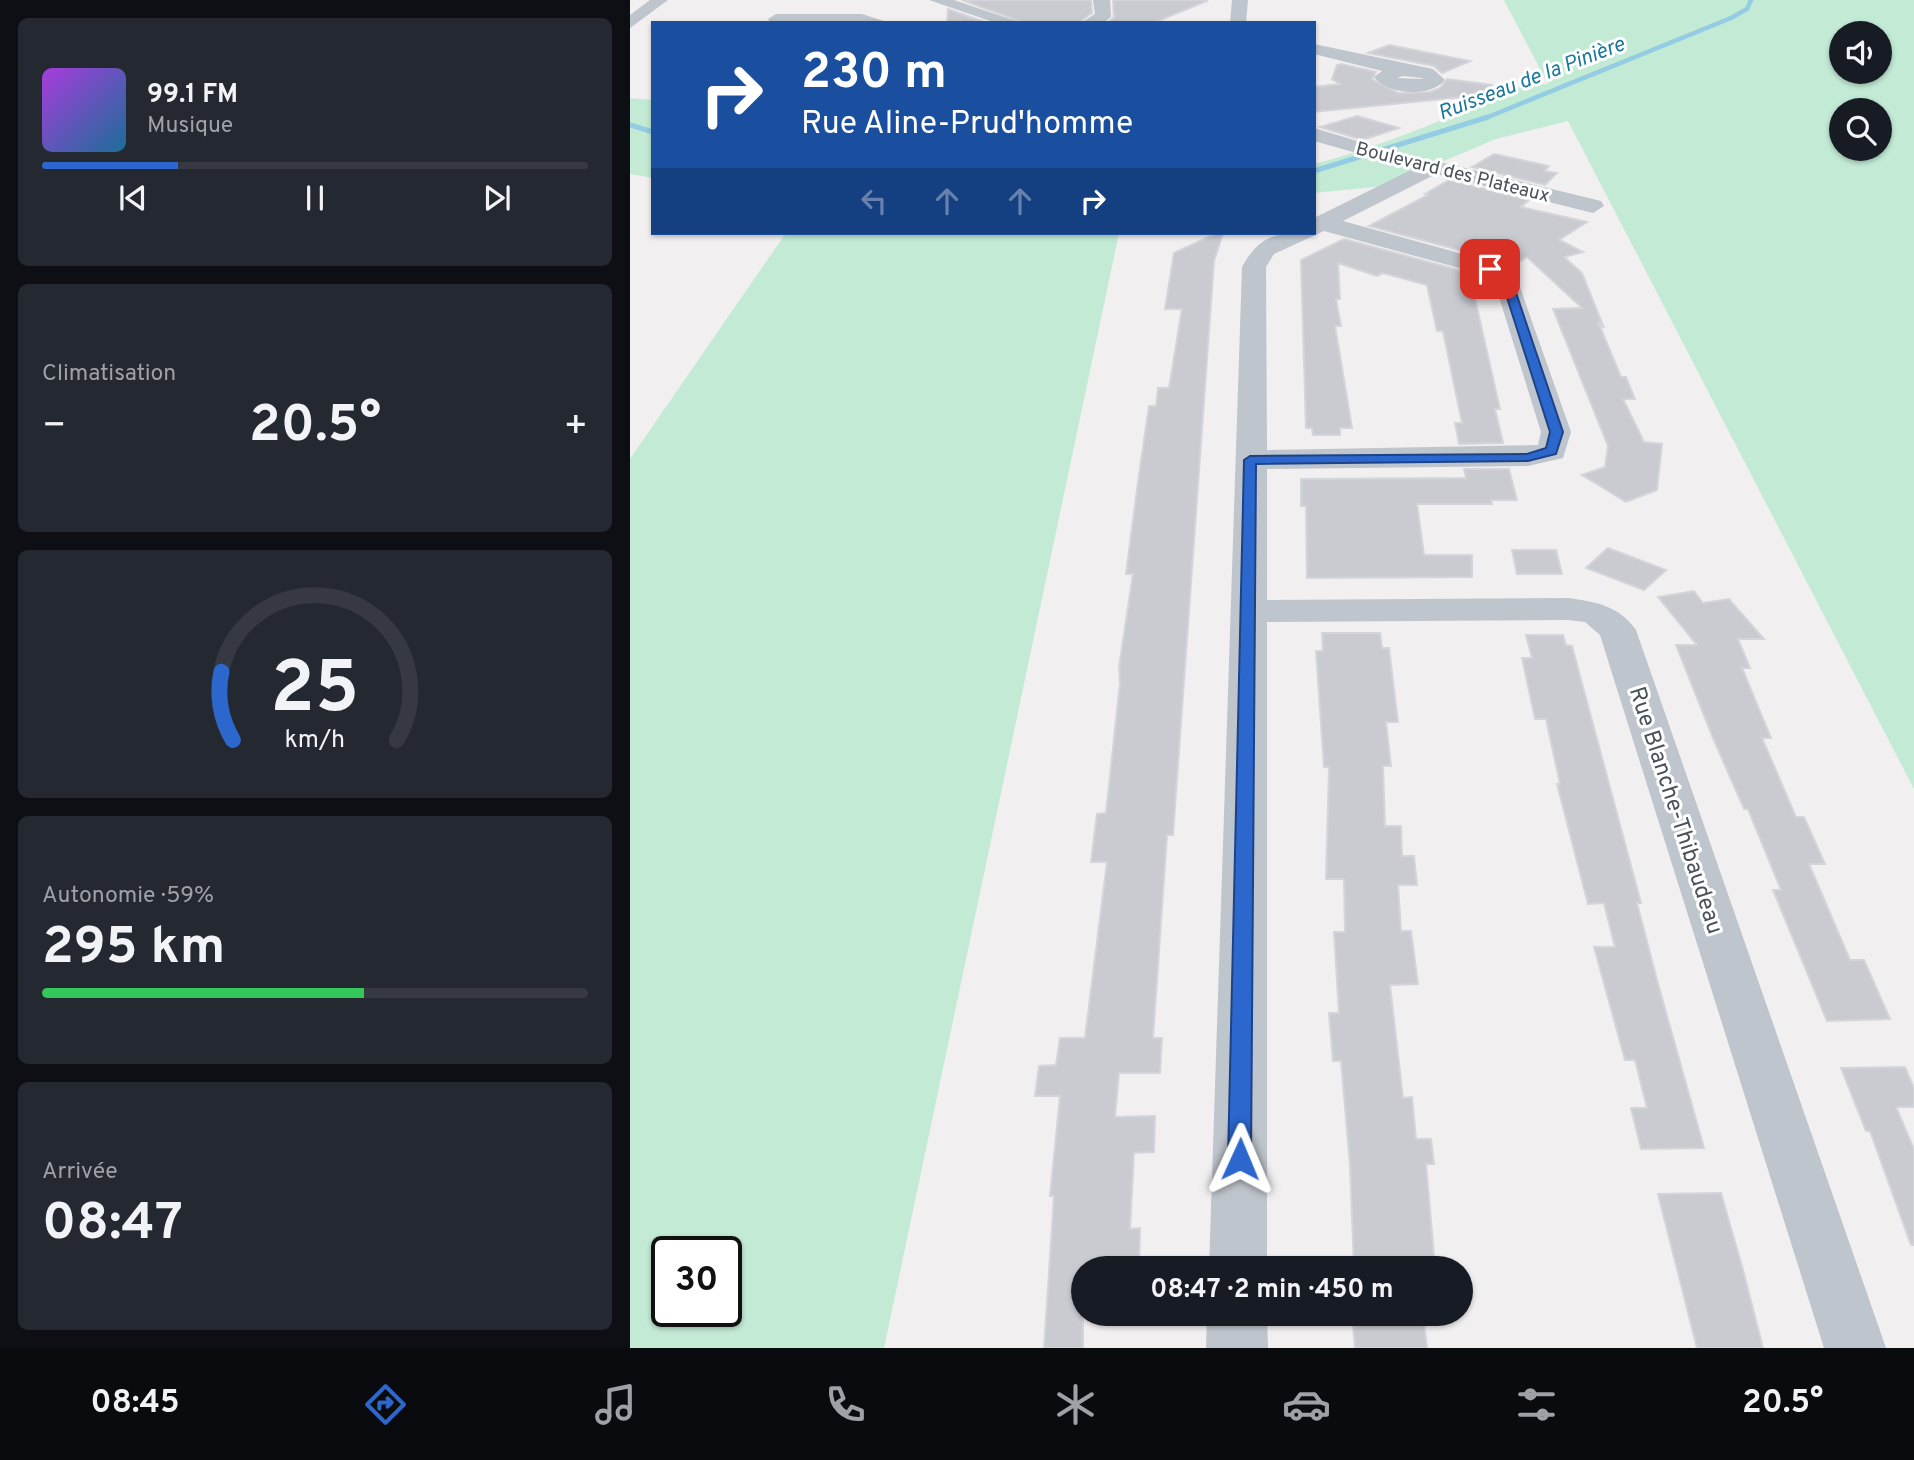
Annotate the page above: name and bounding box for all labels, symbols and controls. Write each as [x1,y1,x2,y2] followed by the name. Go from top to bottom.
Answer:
[1829,21,1892,161] map controls
[1829,21,1892,84] button: sound
[1434,31,1630,127] water label: Ruisseau de la Pinière
[801,44,947,106] text: 230 m
[686,49,777,140] icon: right
[147,79,238,112] text: 99.1 FM
[1829,98,1892,161] button: search
[801,105,1133,145] text: Rue Aline-Prud'homme
[147,112,233,141] text: Musique
[1353,137,1552,209] street label: Boulevard des Plateaux
[114,179,152,217] icon: previous
[296,179,334,217] icon: pause
[478,179,516,217] icon: next
[855,182,893,220] icon: left
[928,182,966,220] icon: ahead
[1001,182,1039,220] icon: ahead
[1074,182,1112,220] icon: right
[1460,239,1520,299] pin
[1471,250,1509,288] icon: arrive
[42,360,176,389] text: Climatisation
[249,394,381,460] text: 20.5°
[42,403,67,452] text: −
[563,403,588,452] text: +
[271,646,360,738] text: 25
[1621,683,1728,938] street label: Rue Blanche-Thibaudeau
[285,725,345,757] text: km/h
[42,882,214,911] text: Autonomie · 59%
[42,916,225,982] text: 295 km
[1203,1122,1277,1196] position arrow
[42,1158,118,1187] text: Arrivée
[42,1192,183,1258] text: 08:47
[651,1236,742,1327] speed limit sign: 30
[1150,1274,1394,1307] text: 08:47 · 2 min · 450 m
[361,1380,410,1429] icon: directions
[591,1380,640,1429] icon: music
[821,1380,870,1429] icon: phone
[1051,1380,1100,1429] icon: climate
[1282,1380,1331,1429] icon: car
[1512,1380,1561,1429] icon: filters
[91,1384,180,1424] text: 08:45
[1742,1384,1823,1424] text: 20.5°

